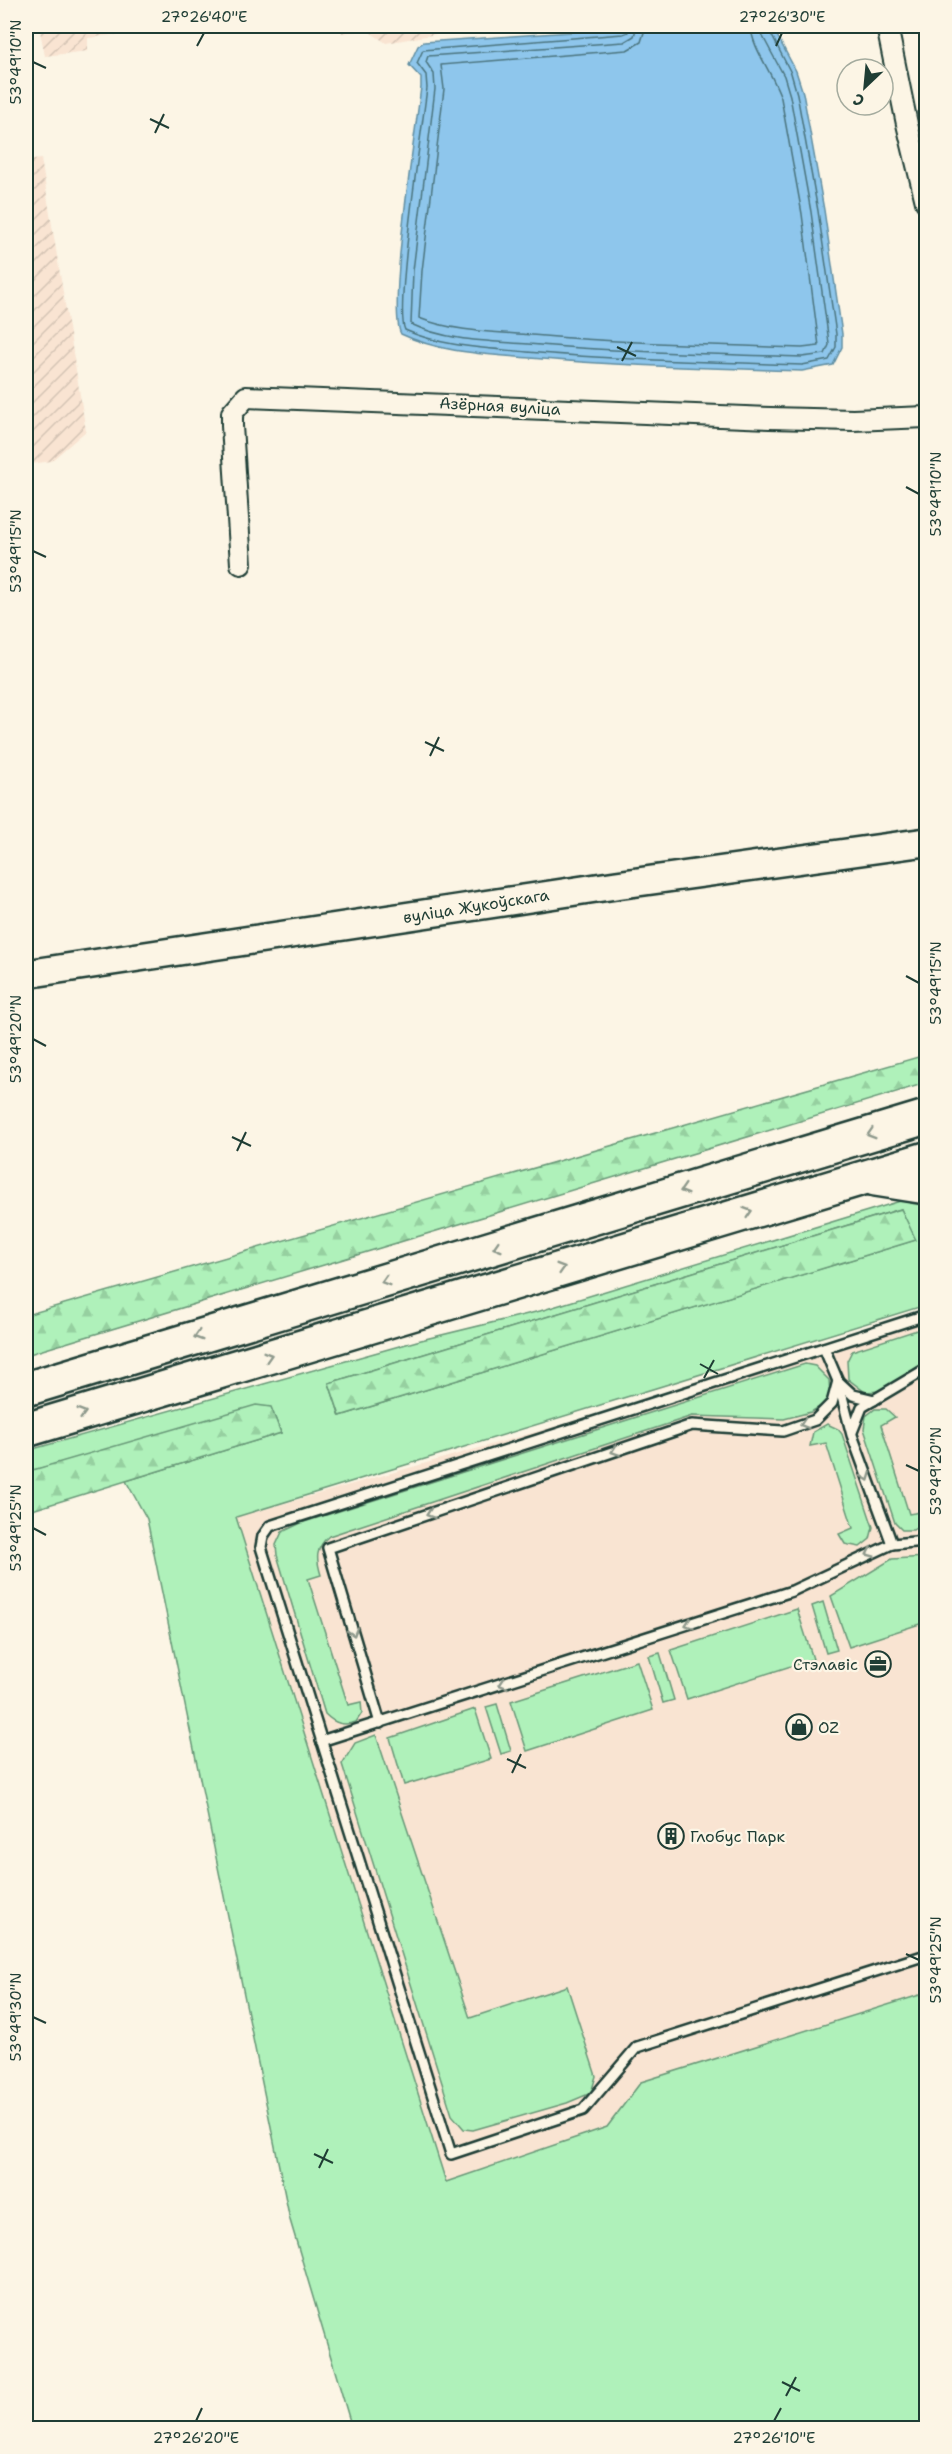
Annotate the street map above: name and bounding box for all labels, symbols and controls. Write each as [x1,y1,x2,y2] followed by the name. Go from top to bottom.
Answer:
[161,7,247,27] text: 27°26'40"E
[739,7,825,27] text: 27°26'30"E
[6,20,26,104] text: 53°49'10"N
[835,57,895,117] north arrow
[849,88,868,112] text: С
[439,392,561,420] street label: Азёрная вуліца
[926,452,946,536] text: 53°49'10"N
[6,509,26,593] text: 53°49'15"N
[401,884,551,928] street label: вуліца Жукоўскага
[926,941,946,1025] text: 53°49'15"N
[6,995,26,1083] text: 53°49'20"N
[866,1127,876,1139] one-way arrow
[679,1183,690,1195] one-way arrow
[742,1207,753,1219] one-way arrow
[492,1240,503,1252] one-way arrow
[555,1263,566,1275] one-way arrow
[380,1274,391,1286] one-way arrow
[193,1329,204,1341] one-way arrow
[262,1351,273,1363] one-way arrow
[76,1408,87,1420] one-way arrow
[799,1416,810,1429] one-way arrow
[926,1427,946,1515] text: 53°49'20"N
[610,1444,621,1456] one-way arrow
[860,1471,873,1482] one-way arrow
[6,1484,26,1572] text: 53°49'25"N
[425,1506,436,1519] one-way arrow
[865,1546,876,1558] one-way arrow
[684,1616,695,1629] one-way arrow
[346,1626,358,1637] one-way arrow
[863,1649,893,1679] office icon: Стэлавіс
[793,1654,858,1675] place label: Стэлавіс
[498,1676,509,1689] one-way arrow
[784,1712,814,1742] shop icon: OZ
[818,1717,839,1738] place label: OZ
[656,1821,686,1851] building icon: Глобус Парк
[690,1826,786,1847] place label: Глобус Парк
[926,1916,946,2004] text: 53°49'25"N
[6,1973,26,2061] text: 53°49'30"N
[153,2428,239,2448] text: 27°26'20"E
[733,2428,815,2448] text: 27°26'10"E

